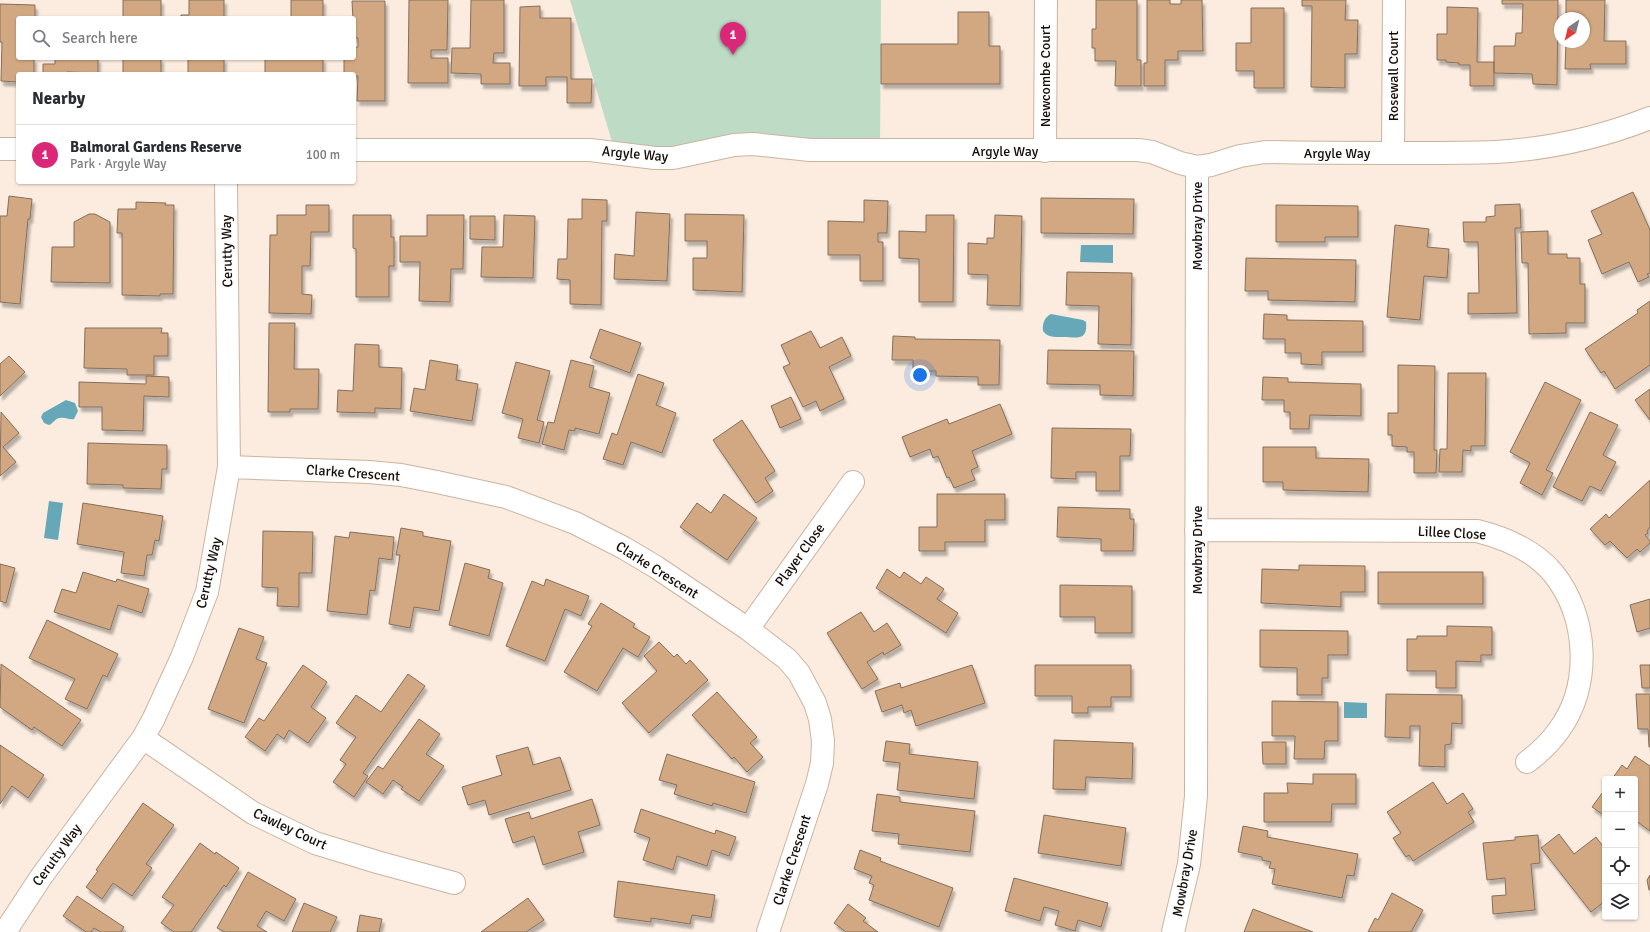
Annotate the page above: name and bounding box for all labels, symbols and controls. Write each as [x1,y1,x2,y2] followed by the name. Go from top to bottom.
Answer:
[1554,12,1590,48] north arrow
[16,16,356,60] search box
[720,22,746,55] pin: 1
[1037,25,1054,127] street label: Newcombe Court
[30,27,52,49] icon: search
[62,29,138,47] text: Search here
[1385,31,1402,121] street label: Rosewall Court
[32,88,85,109] text: Nearby
[70,138,242,156] text: Balmoral Gardens Reserve
[601,143,669,165] street label: Argyle Way
[972,143,1039,160] street label: Argyle Way
[1304,145,1371,162] street label: Argyle Way
[41,147,49,163] text: 1
[306,147,340,163] text: 100 m
[70,156,166,172] text: Park · Argyle Way
[1189,182,1206,270] street label: Mowbray Drive
[218,214,236,287] street label: Cerutty Way
[910,365,930,385] your location
[305,461,401,485] street label: Clarke Crescent
[1189,506,1206,594] street label: Mowbray Drive
[772,520,828,590] street label: Player Close
[1417,523,1487,543] street label: Lillee Close
[193,535,226,610] street label: Cerutty Way
[613,538,702,602] street label: Clarke Crescent
[1602,776,1638,920] map controls
[1602,776,1638,812] button: +
[250,805,330,854] street label: Cawley Court
[769,812,815,907] street label: Clarke Crescent
[1602,812,1638,848] button: −
[29,820,85,889] street label: Cerutty Way
[1169,828,1201,918] street label: Mowbray Drive
[1602,848,1638,884] button: locate
[1602,884,1638,920] button: layers

